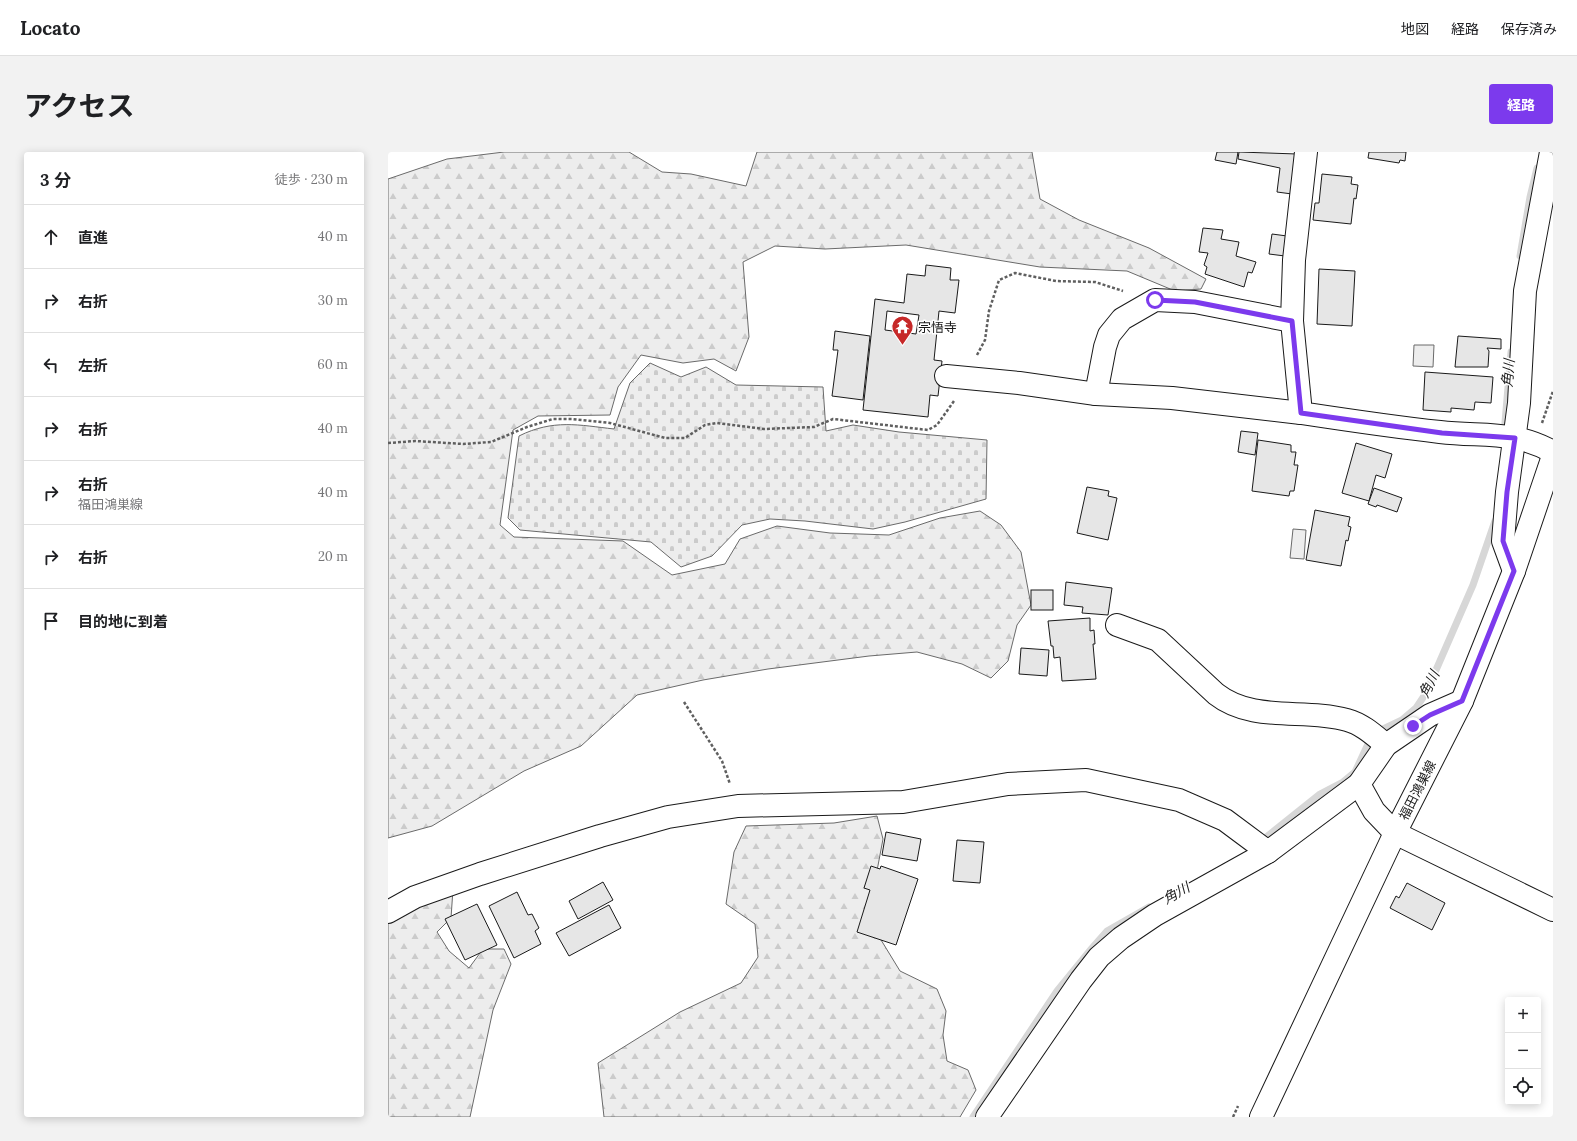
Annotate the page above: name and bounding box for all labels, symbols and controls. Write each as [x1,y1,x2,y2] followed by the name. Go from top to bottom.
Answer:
[20,16,81,40] text: Locato
[1401,20,1429,38] text: 地図
[1451,20,1479,38] text: 経路
[1501,20,1557,38] text: 保存済み
[1489,84,1553,124] button: 経路
[24,88,135,124] text: アクセス
[40,169,71,191] text: 3 分
[275,171,348,188] text: 徒歩 · 230 m
[40,226,62,248] icon: ahead
[78,228,108,247] text: 直進
[318,228,348,245] text: 40 m
[40,290,62,312] icon: right
[1146,291,1164,309] route start
[78,292,108,311] text: 右折
[318,292,348,309] text: 30 m
[890,314,916,347] temple icon: 宗悟寺
[918,319,957,336] place label: 宗悟寺
[40,354,62,376] icon: left
[78,356,108,375] text: 左折
[317,356,348,373] text: 60 m
[1498,356,1518,388] water label: 角川
[40,418,62,440] icon: right
[78,420,108,439] text: 右折
[318,420,348,437] text: 40 m
[78,475,108,494] text: 右折
[40,482,62,504] icon: right
[318,484,348,501] text: 40 m
[78,496,143,513] text: 福田鴻巣線
[40,546,62,568] icon: right
[78,548,108,567] text: 右折
[318,548,348,565] text: 20 m
[40,610,62,632] icon: arrive
[78,612,168,631] text: 目的地に到着
[1415,666,1444,701] water label: 角川
[1404,717,1422,735] route end
[1395,757,1440,823] street label: 福田鴻巣線
[1159,877,1194,908] water label: 角川
[1505,997,1541,1105] map controls
[1505,997,1541,1033] button: +
[1505,1033,1541,1069] button: −
[1505,1069,1541,1105] button: locate

